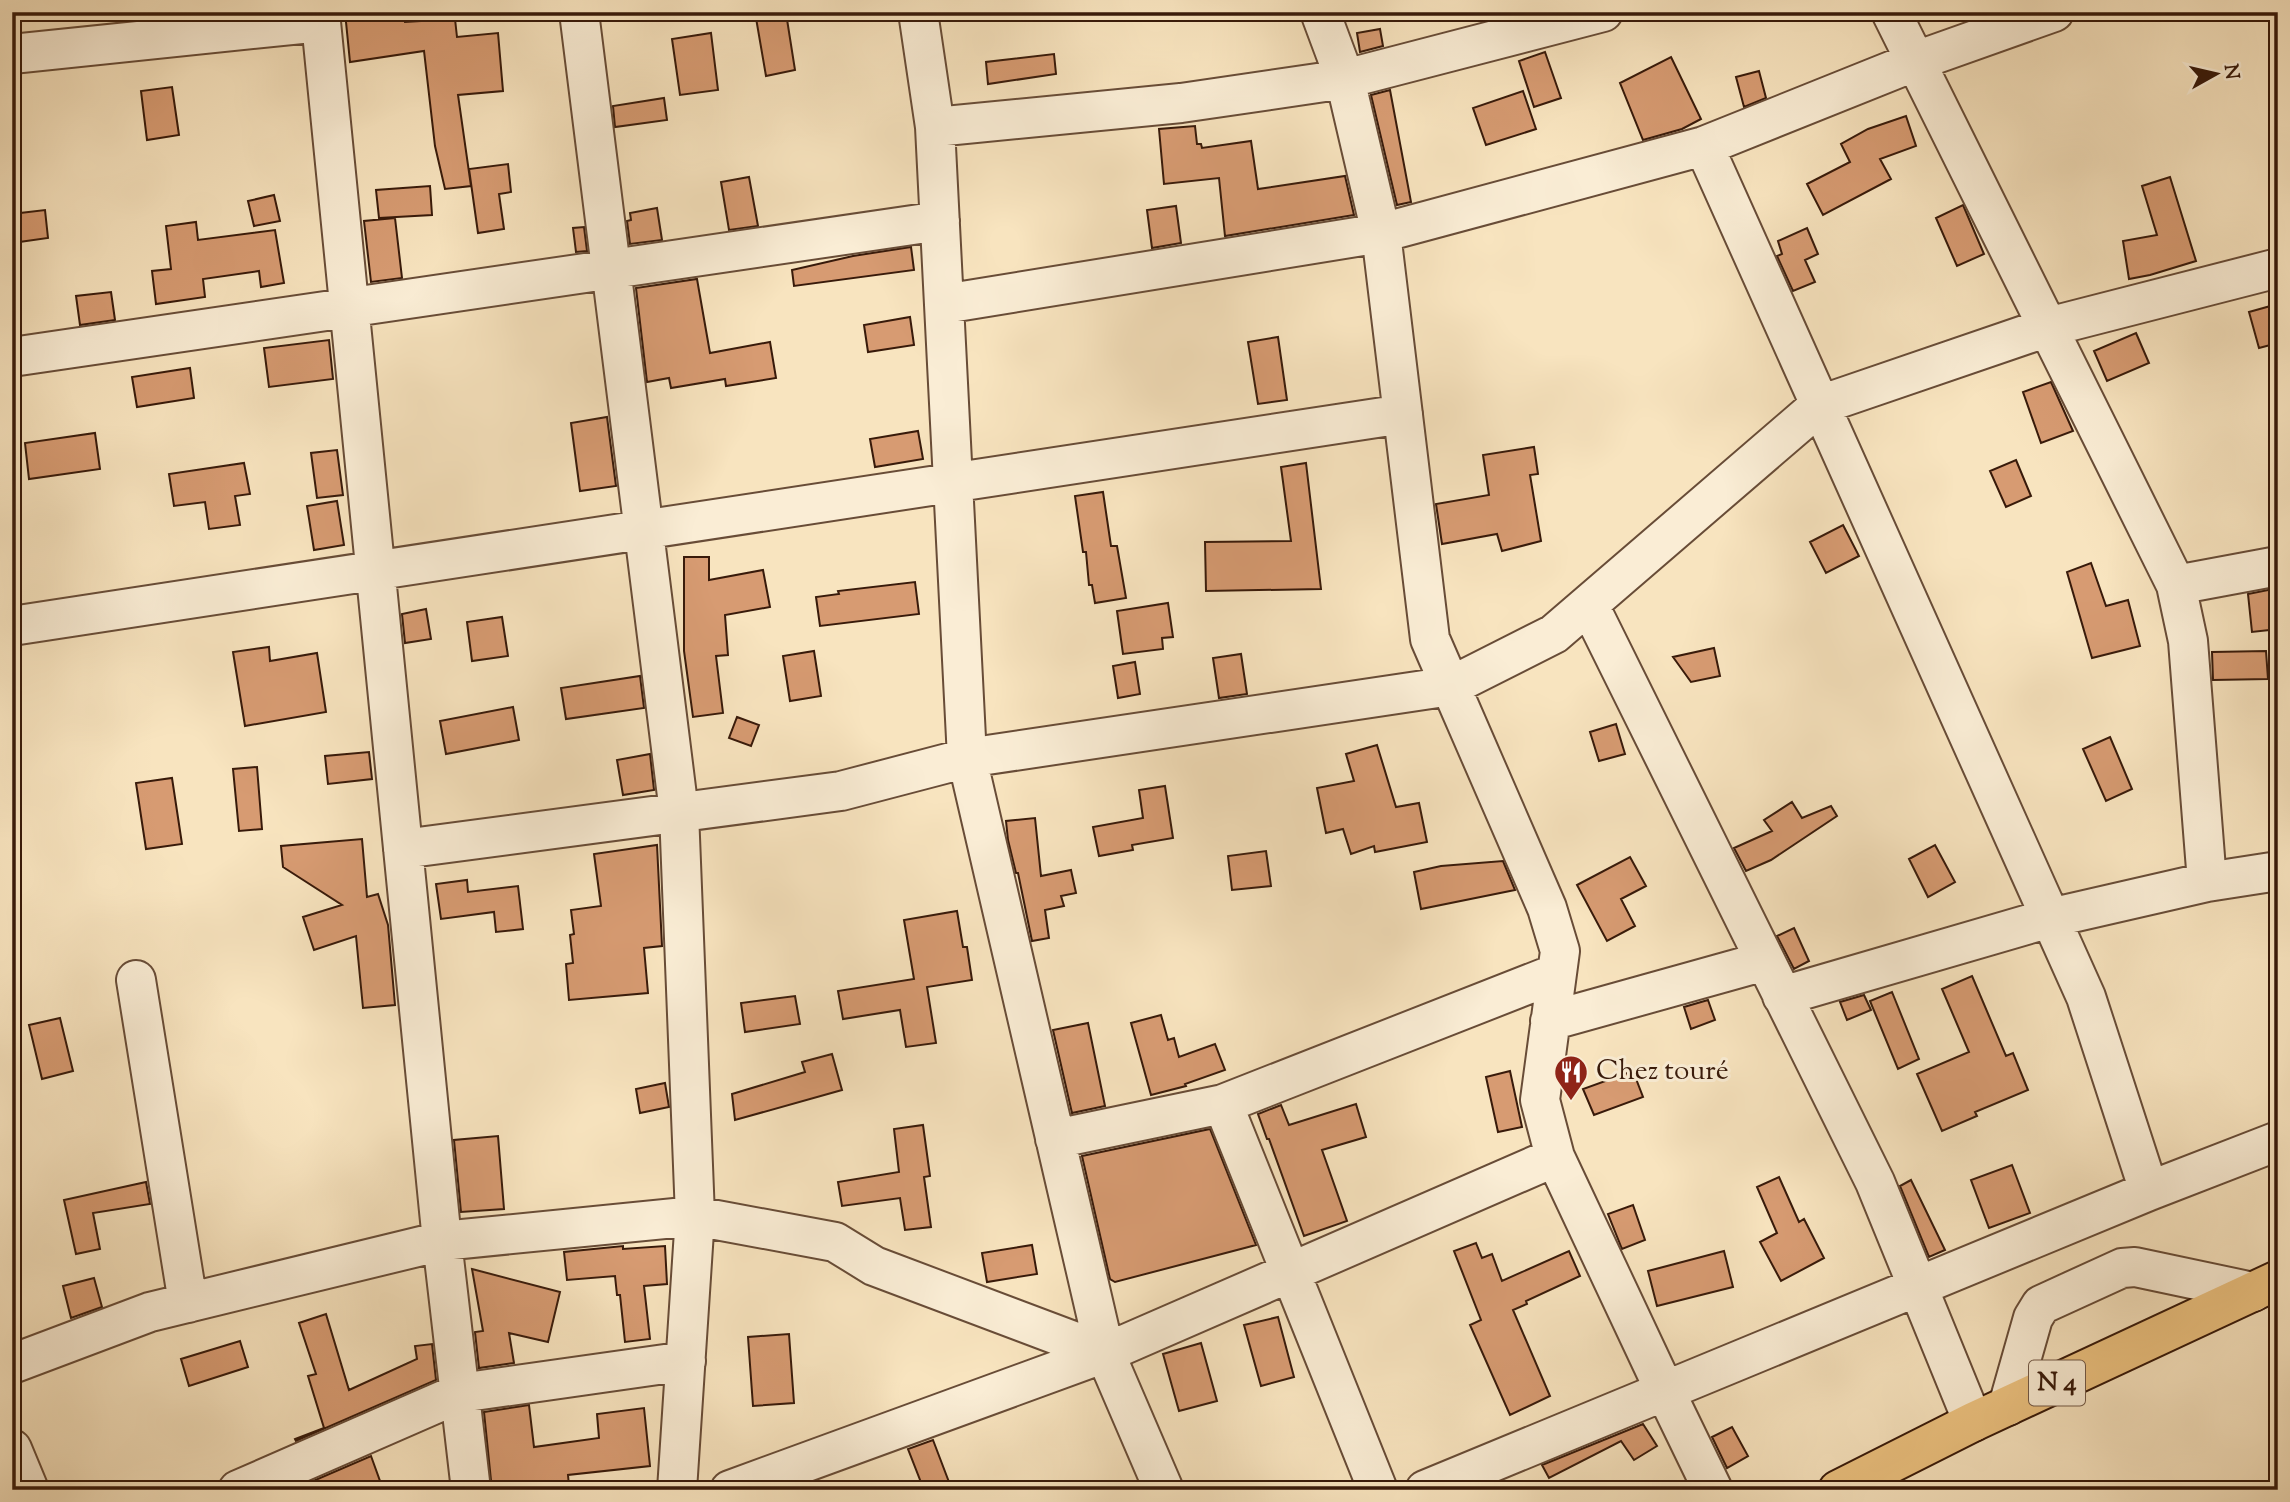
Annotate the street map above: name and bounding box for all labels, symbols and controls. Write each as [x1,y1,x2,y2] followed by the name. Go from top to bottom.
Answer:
[2182,38,2252,108] north arrow
[2216,63,2245,81] text: N
[1596,1052,1729,1092] place label: Chez touré
[1552,1053,1590,1102] restaurant icon: Chez touré
[2029,1360,2085,1406] road number: N 4

